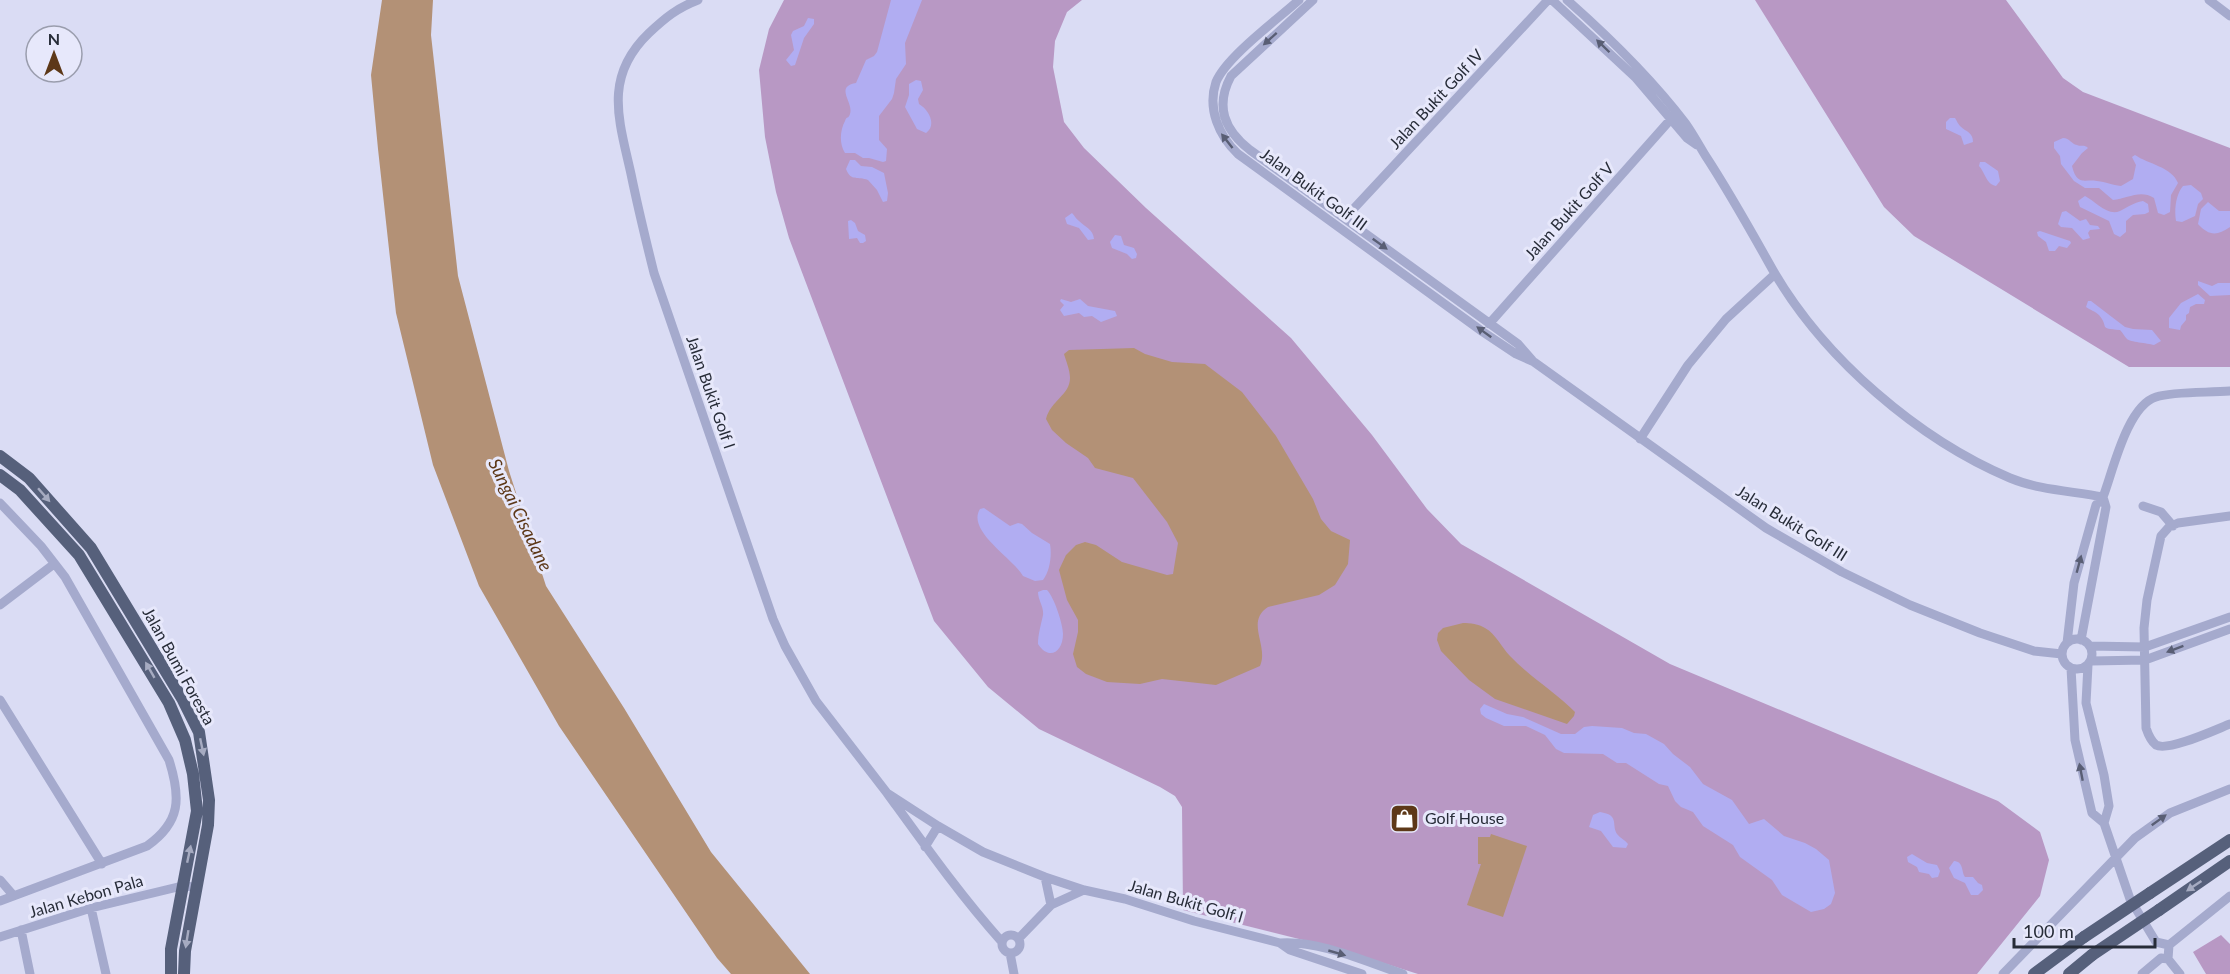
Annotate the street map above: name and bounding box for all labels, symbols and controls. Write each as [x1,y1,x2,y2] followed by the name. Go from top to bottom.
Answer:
[24,24,84,84] north arrow
[48,29,60,48] text: N
[1263,32,1278,45] one-way arrow
[1596,40,1611,53] one-way arrow
[1385,45,1487,152] street label: Jalan Bukit Golf IV
[1221,133,1233,148] one-way arrow
[1257,143,1371,234] street label: Jalan Bukit Golf III
[1520,158,1617,263] street label: Jalan Bukit Golf V
[1373,238,1388,250] one-way arrow
[1476,326,1492,338] one-way arrow
[683,333,740,451] street label: Jalan Bukit Golf I
[484,455,558,575] water label: Sungai Cisadane
[1733,481,1851,564] street label: Jalan Bukit Golf III
[37,487,51,502] one-way arrow
[2075,555,2085,573] one-way arrow
[139,604,220,728] street label: Jalan Bumi Foresta
[2166,645,2184,655] one-way arrow
[144,662,155,678] one-way arrow
[198,738,207,757] one-way arrow
[2076,762,2085,781] one-way arrow
[1388,802,1420,834] shop icon: Golf House
[1425,808,1504,827] place label: Golf House
[2151,814,2167,826] one-way arrow
[184,845,194,863] one-way arrow
[27,870,145,921] street label: Jalan Kebon Pala
[1127,875,1246,926] street label: Jalan Bukit Golf I
[2186,880,2203,891] one-way arrow
[2014,911,2155,949] scale bar
[2023,920,2074,942] text: 100 m
[182,930,191,949] one-way arrow
[1328,949,1346,958] one-way arrow

